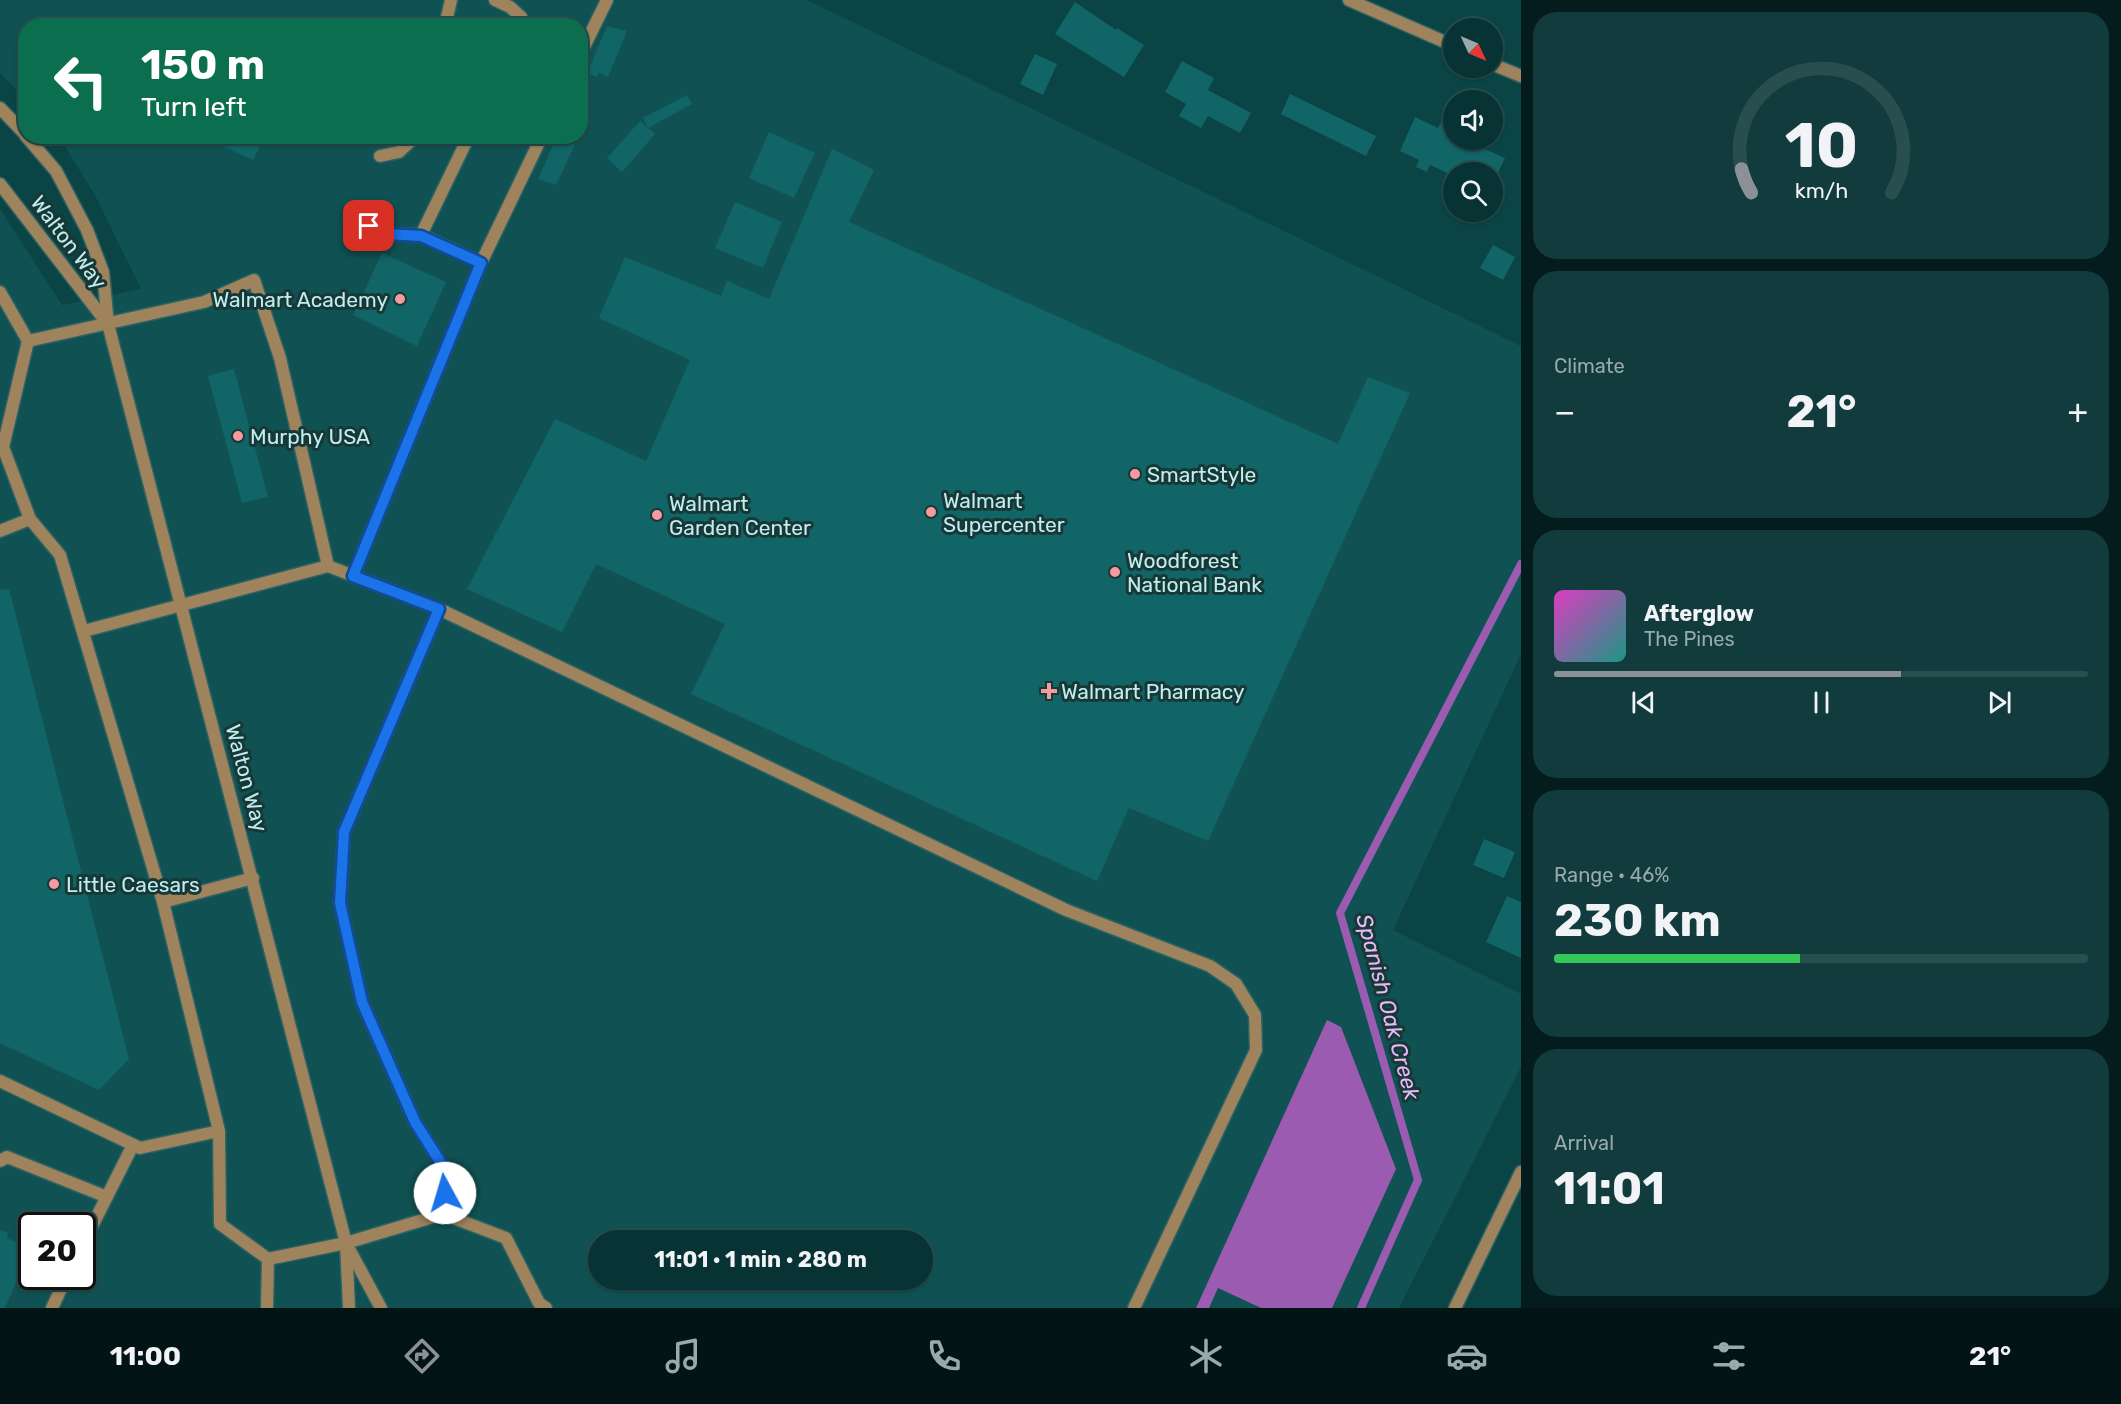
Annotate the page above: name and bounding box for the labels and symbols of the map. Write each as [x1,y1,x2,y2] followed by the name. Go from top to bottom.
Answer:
[1443,18,1503,78] north arrow
[26,190,112,294] street label: Walton Way
[343,200,394,251] pin
[213,287,388,312] place label: Walmart Academy
[393,292,407,306] marker: Walmart Academy
[250,424,370,449] place label: Murphy USA
[231,429,245,443] marker: Murphy USA
[1147,462,1256,487] place label: SmartStyle
[1128,467,1142,481] marker: SmartStyle
[943,488,1065,537] place label: Walmart Supercenter
[669,491,811,540] place label: Walmart Garden Center
[924,505,938,519] marker: Walmart Supercenter
[650,508,664,522] marker: Walmart Garden Center
[1127,548,1262,597] place label: Woodforest National Bank
[1108,565,1122,579] marker: Woodforest National Bank
[1061,679,1245,704] place label: Walmart Pharmacy
[1042,684,1056,698] marker: Walmart Pharmacy
[221,722,273,835] street label: Walton Way
[66,872,200,897] place label: Little Caesars
[47,877,61,891] marker: Little Caesars
[1350,911,1426,1104] water label: Spanish Oak Creek
[413,1161,477,1225] position arrow
[18,1212,96,1290] speed limit sign: 20

